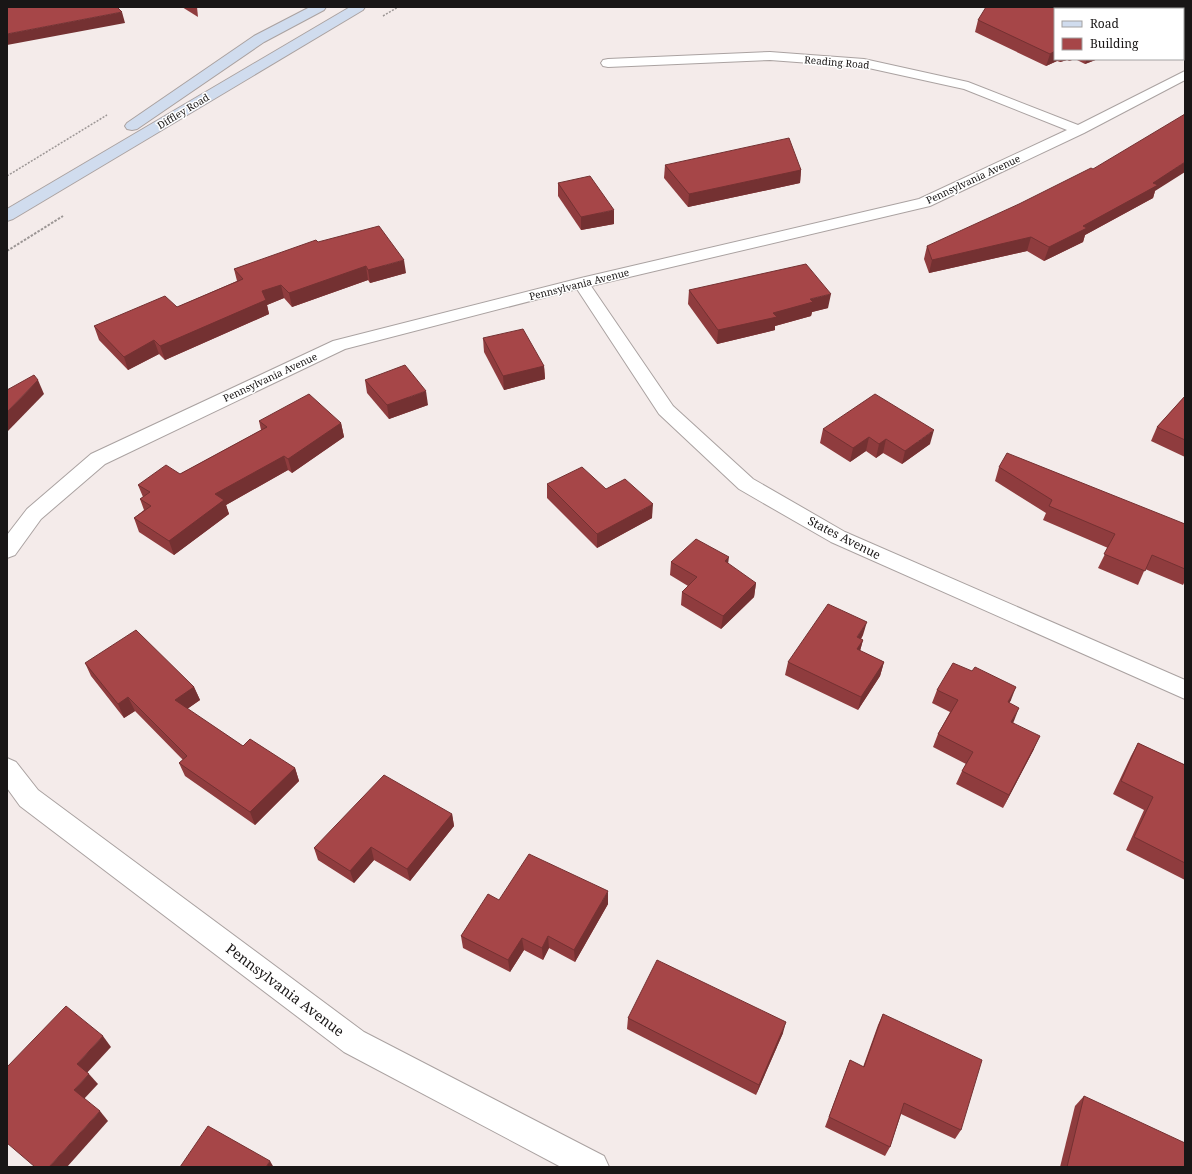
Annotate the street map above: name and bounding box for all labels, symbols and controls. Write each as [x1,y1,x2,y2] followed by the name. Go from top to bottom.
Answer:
[1054,8,1184,60] legend
[1090,15,1120,32] text: Road
[1090,35,1139,52] text: Building
[804,52,870,72] street label: Reading Road
[154,90,212,132] street label: Diffley Road
[924,151,1022,207] street label: Pennsylvania Avenue
[528,265,630,303] street label: Pennsylvania Avenue
[221,349,319,405] street label: Pennsylvania Avenue
[805,512,884,563] street label: States Avenue
[222,939,348,1040] street label: Pennsylvania Avenue

